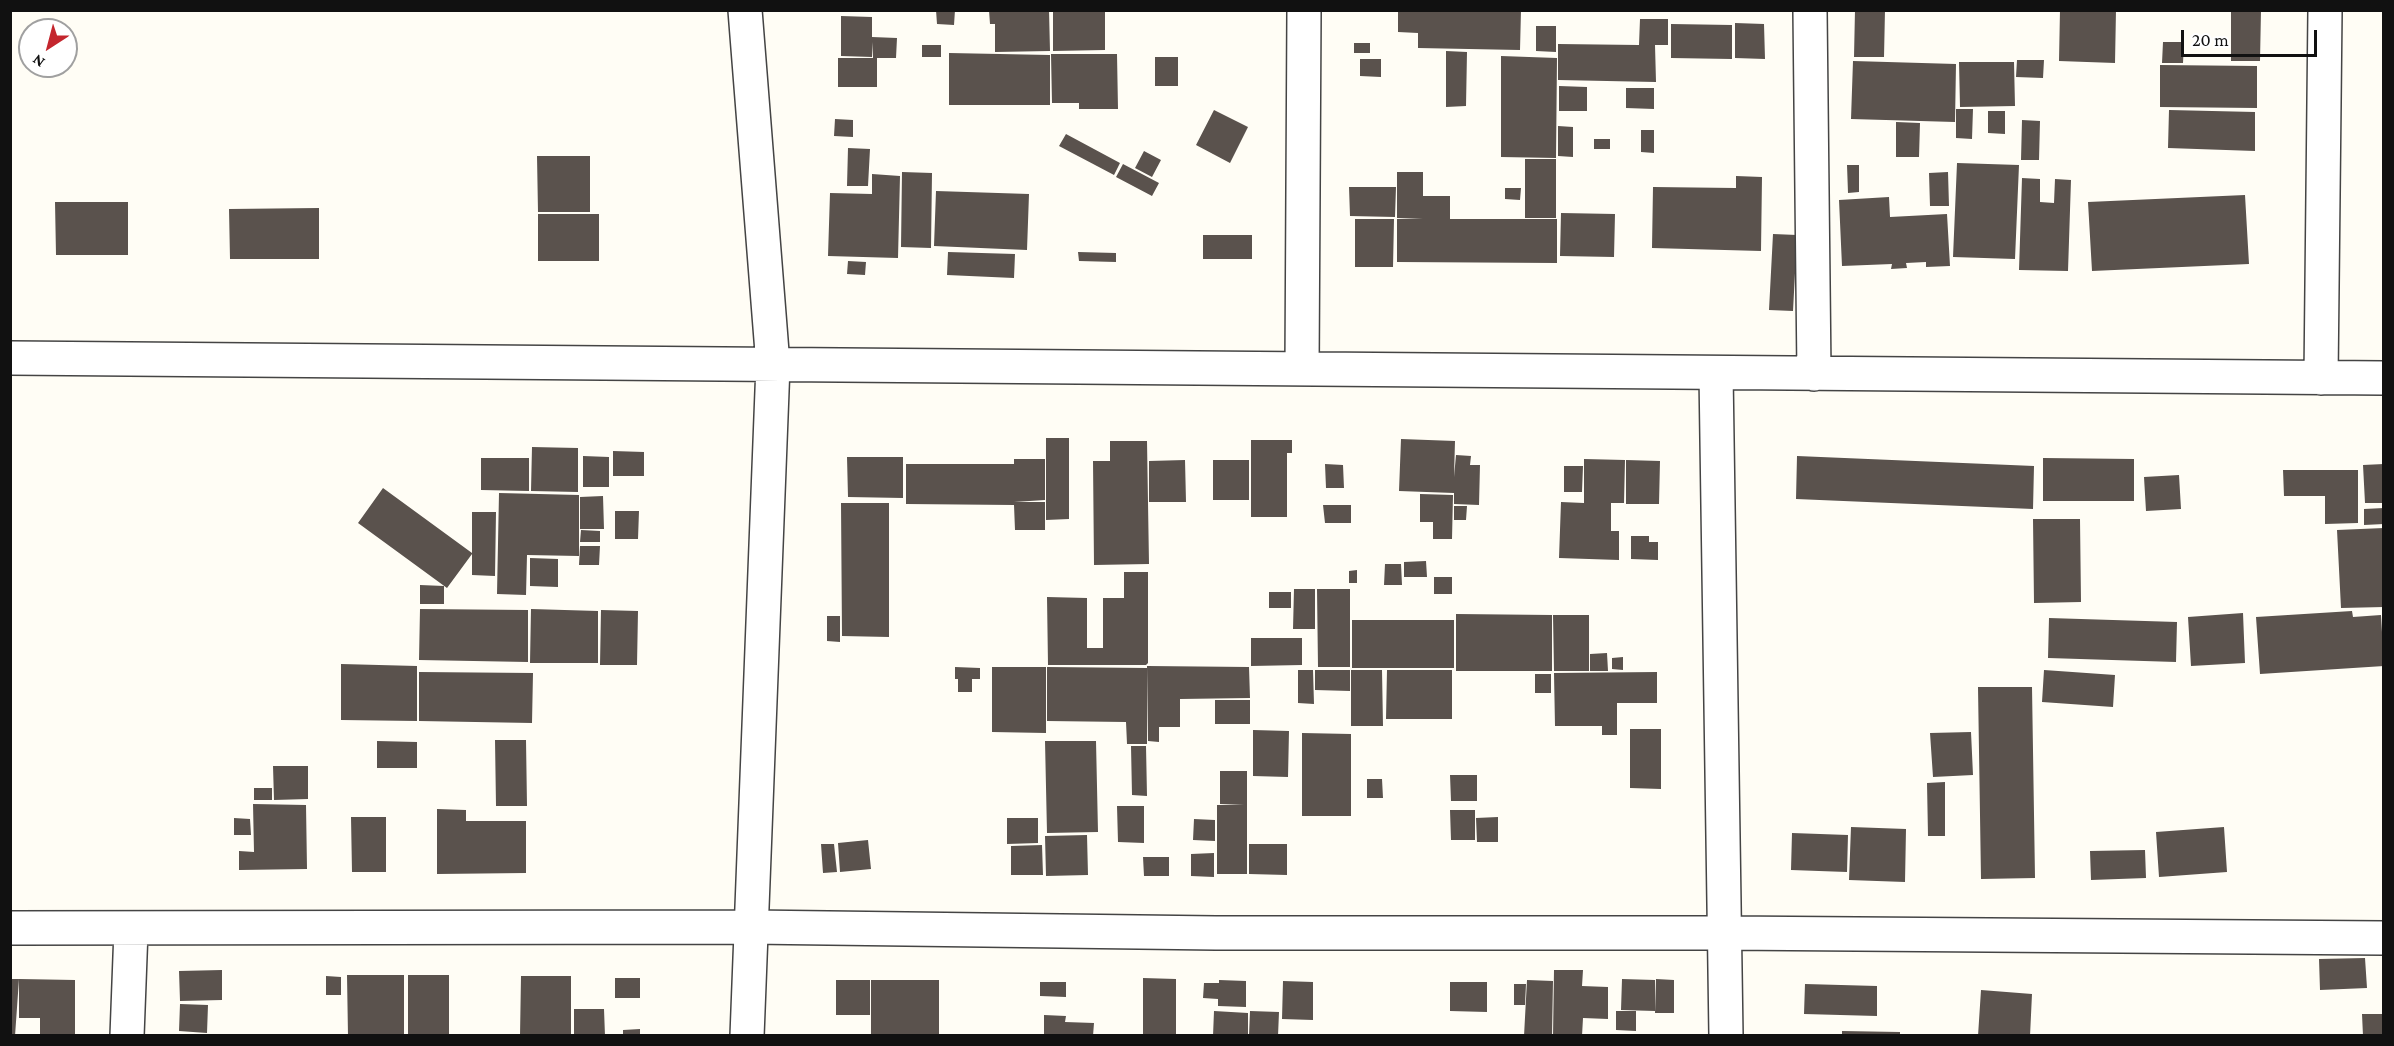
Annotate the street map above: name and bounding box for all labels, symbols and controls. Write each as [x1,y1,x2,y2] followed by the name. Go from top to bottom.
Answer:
[18,18,78,78] north arrow
[2184,18,2320,56] scale bar
[2192,30,2229,50] text: 20 m
[29,51,48,71] text: N

